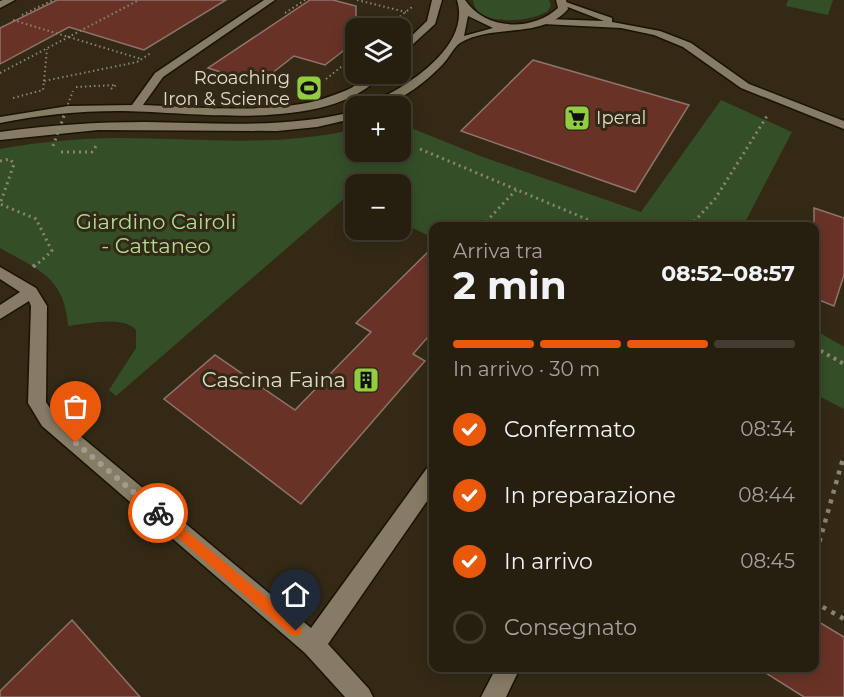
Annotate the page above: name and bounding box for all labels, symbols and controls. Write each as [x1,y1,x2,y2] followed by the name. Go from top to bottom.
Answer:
[345,18,411,240] map controls
[345,18,411,84] button: layers
[163,67,290,110] place label: Rcoaching Iron & Science
[294,73,324,103] sports icon: Rcoaching Iron & Science
[345,96,411,162] button: +
[562,103,592,133] supermarket icon: Iperal
[596,107,646,129] place label: Iperal
[345,174,411,240] button: −
[76,209,236,258] park label: Giardino Cairoli - Cattaneo
[453,239,543,263] text: Arriva tra
[661,260,795,287] text: 08:52–08:57
[453,261,567,309] text: 2 min
[453,357,600,381] text: In arrivo · 30 m
[351,365,381,395] building icon: Cascina Faina
[202,367,346,392] place label: Cascina Faina
[50,381,101,443] pin
[59,390,92,423] icon: bag
[453,413,486,446] icon: check
[504,416,636,443] text: Confermato
[740,417,795,441] text: 08:34
[453,479,486,512] icon: check
[504,482,676,509] text: In preparazione
[128,483,188,543] courier
[738,483,795,507] text: 08:44
[142,497,175,530] icon: bike
[453,545,486,578] icon: check
[504,548,593,575] text: In arrivo
[740,549,795,573] text: 08:45
[270,569,321,631] pin
[279,578,312,611] icon: home
[504,614,637,641] text: Consegnato

